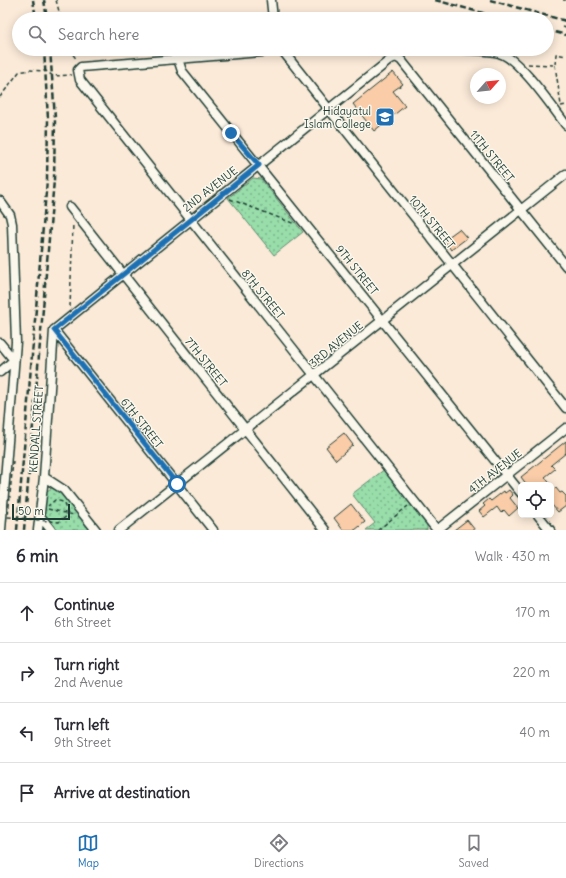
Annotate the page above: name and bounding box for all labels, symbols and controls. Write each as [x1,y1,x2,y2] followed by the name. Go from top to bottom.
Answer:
[12,12,554,56] search box
[26,23,48,45] icon: search
[58,25,139,44] text: Search here
[470,68,506,104] north arrow
[304,104,371,131] place label: Hidayatul Islam College
[374,106,396,128] school or university icon: Hidayatul Islam College
[222,124,240,142] route end
[467,127,517,185] street label: 11TH STREET
[180,163,240,215] street label: 2ND AVENUE
[406,192,458,252] street label: 10TH STREET
[333,242,381,298] street label: 9TH STREET
[239,266,287,322] street label: 8TH STREET
[306,318,366,370] street label: 3RD AVENUE
[182,335,230,390] street label: 7TH STREET
[26,385,46,473] street label: KENDALL STREET
[118,395,166,451] street label: 6TH STREET
[465,446,525,496] street label: 4TH AVENUE
[168,475,186,493] route start
[518,482,554,518] map controls
[518,482,554,518] button: locate
[12,502,70,521] scale bar
[18,504,44,518] text: 50 m
[16,545,58,567] text: 6 min
[475,548,550,565] text: Walk · 430 m
[54,595,115,614] text: Continue
[16,602,38,624] icon: ahead
[515,604,550,621] text: 170 m
[54,614,111,631] text: 6th Street
[54,655,119,674] text: Turn right
[16,662,38,684] icon: right
[513,664,550,681] text: 220 m
[54,674,123,691] text: 2nd Avenue
[54,715,109,734] text: Turn left
[16,722,38,744] icon: left
[519,724,550,741] text: 40 m
[54,734,111,751] text: 9th Street
[16,782,38,804] icon: arrive
[54,783,190,802] text: Arrive at destination
[77,832,99,870] tab: Map
[254,832,304,870] tab: Directions
[458,832,489,870] tab: Saved

